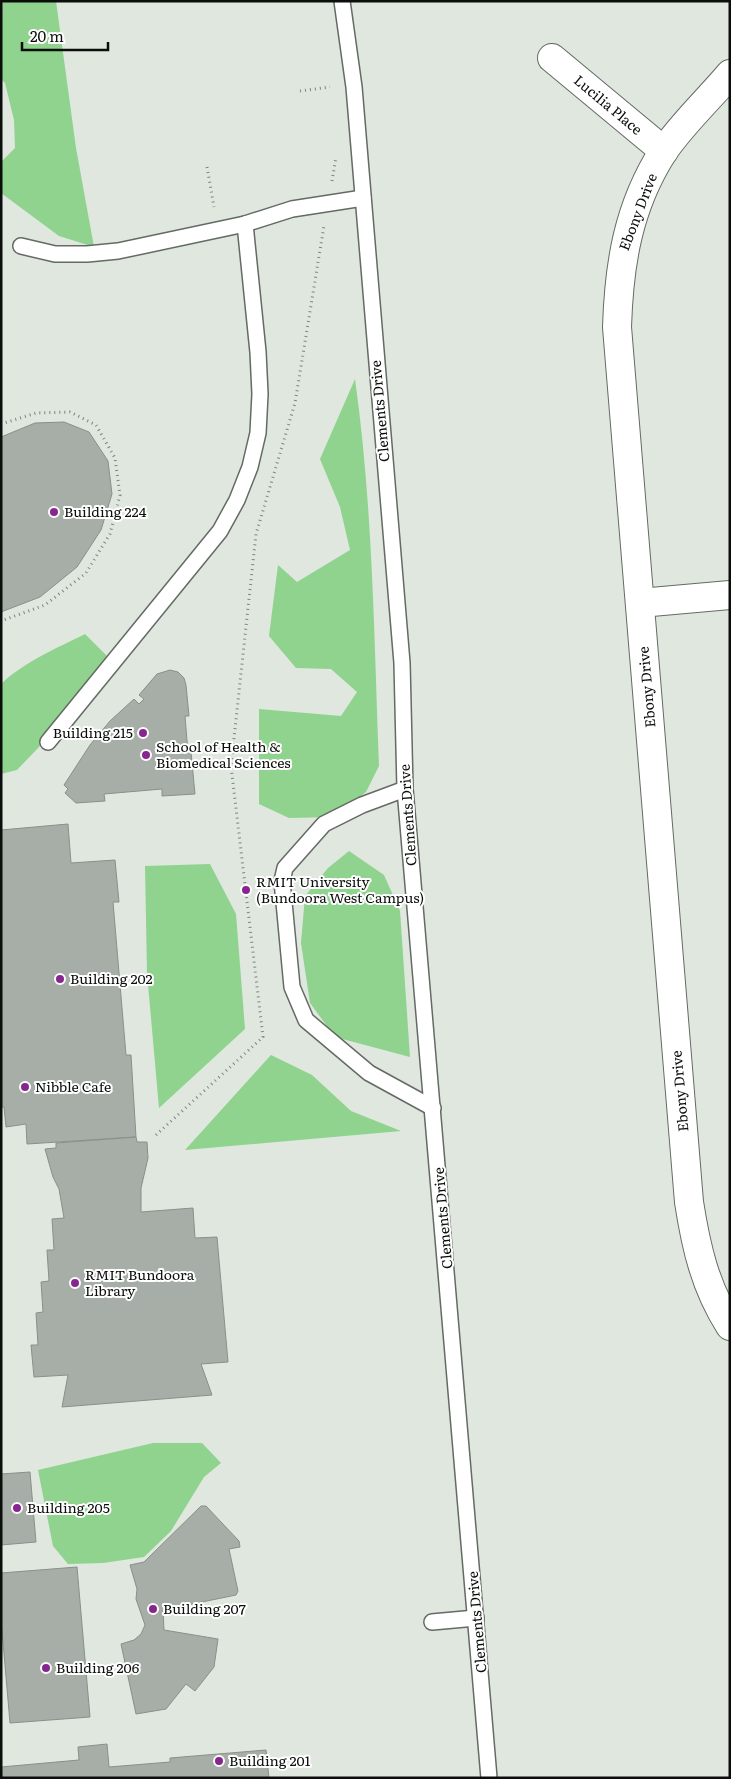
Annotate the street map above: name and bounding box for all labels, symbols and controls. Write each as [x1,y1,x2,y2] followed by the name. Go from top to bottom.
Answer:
[22,20,109,52] scale bar
[30,24,64,47] text: 20 m
[570,70,647,139] street label: Lucilia Place
[613,170,661,253] street label: Ebony Drive
[365,359,393,463] street label: Clements Drive
[64,501,147,521] place label: Building 224
[48,506,60,518] marker: Building 224
[632,646,660,729] street label: Ebony Drive
[53,722,133,742] place label: Building 215
[137,727,149,739] marker: Building 215
[156,736,291,772] place label: School of Health & Biomedical Sciences
[140,749,152,761] marker: School of Health & Biomedical Sciences
[393,763,421,867] street label: Clements Drive
[256,871,424,907] place label: RMIT University (Bundoora West Campus)
[240,884,252,896] marker: RMIT University (Bundoora West Campus)
[70,968,153,988] place label: Building 202
[54,973,66,985] marker: Building 202
[665,1050,693,1133] street label: Ebony Drive
[35,1076,111,1096] place label: Nibble Cafe
[19,1081,31,1093] marker: Nibble Cafe
[428,1166,456,1270] street label: Clements Drive
[85,1264,195,1300] place label: RMIT Bundoora Library
[69,1277,81,1289] marker: RMIT Bundoora Library
[27,1497,110,1517] place label: Building 205
[11,1502,23,1514] marker: Building 205
[462,1570,490,1674] street label: Clements Drive
[163,1598,246,1618] place label: Building 207
[147,1603,159,1615] marker: Building 207
[56,1657,140,1677] place label: Building 206
[40,1662,52,1674] marker: Building 206
[229,1750,311,1770] place label: Building 201
[213,1755,225,1767] marker: Building 201

